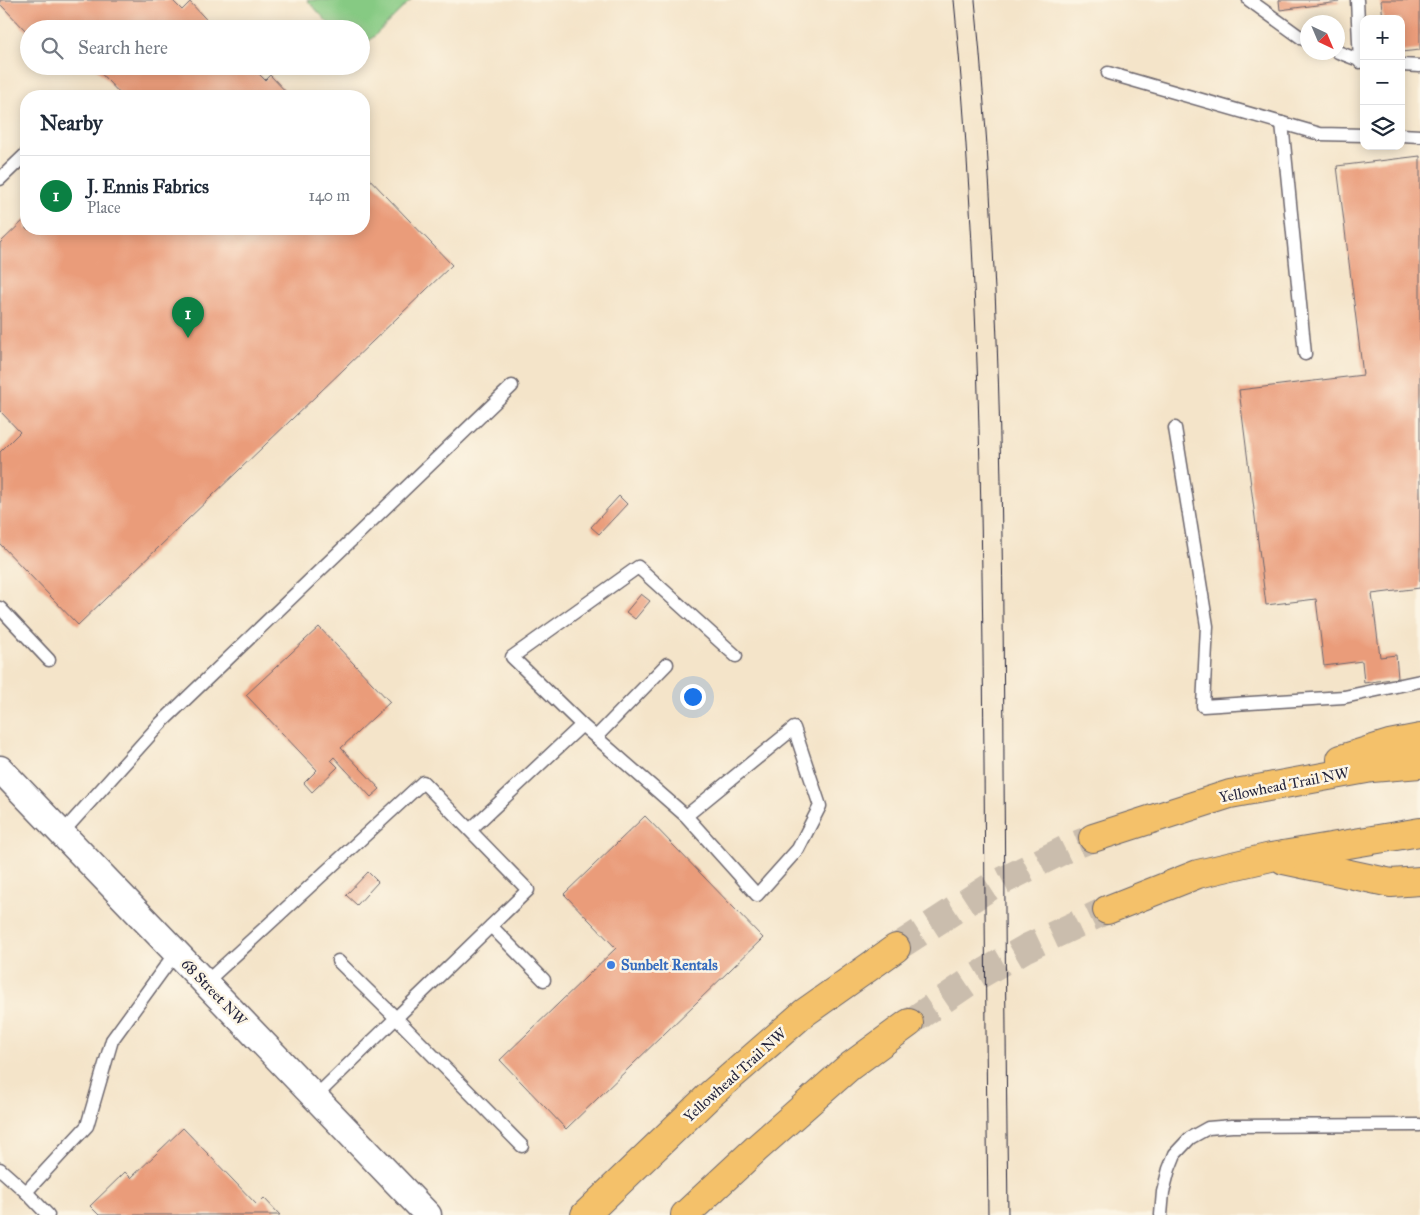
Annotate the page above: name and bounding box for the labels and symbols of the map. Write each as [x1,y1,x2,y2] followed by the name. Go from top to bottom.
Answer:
[1300,15,1345,60] north arrow
[172,297,204,338] pin: 1
[680,684,706,710] your location
[1217,763,1351,806] street label: Yellowhead Trail NW
[178,955,251,1030] street label: 68 Street NW
[621,956,718,974] place label: Sunbelt Rentals
[605,959,617,971] marker: Sunbelt Rentals
[680,1024,791,1126] street label: Yellowhead Trail NW

